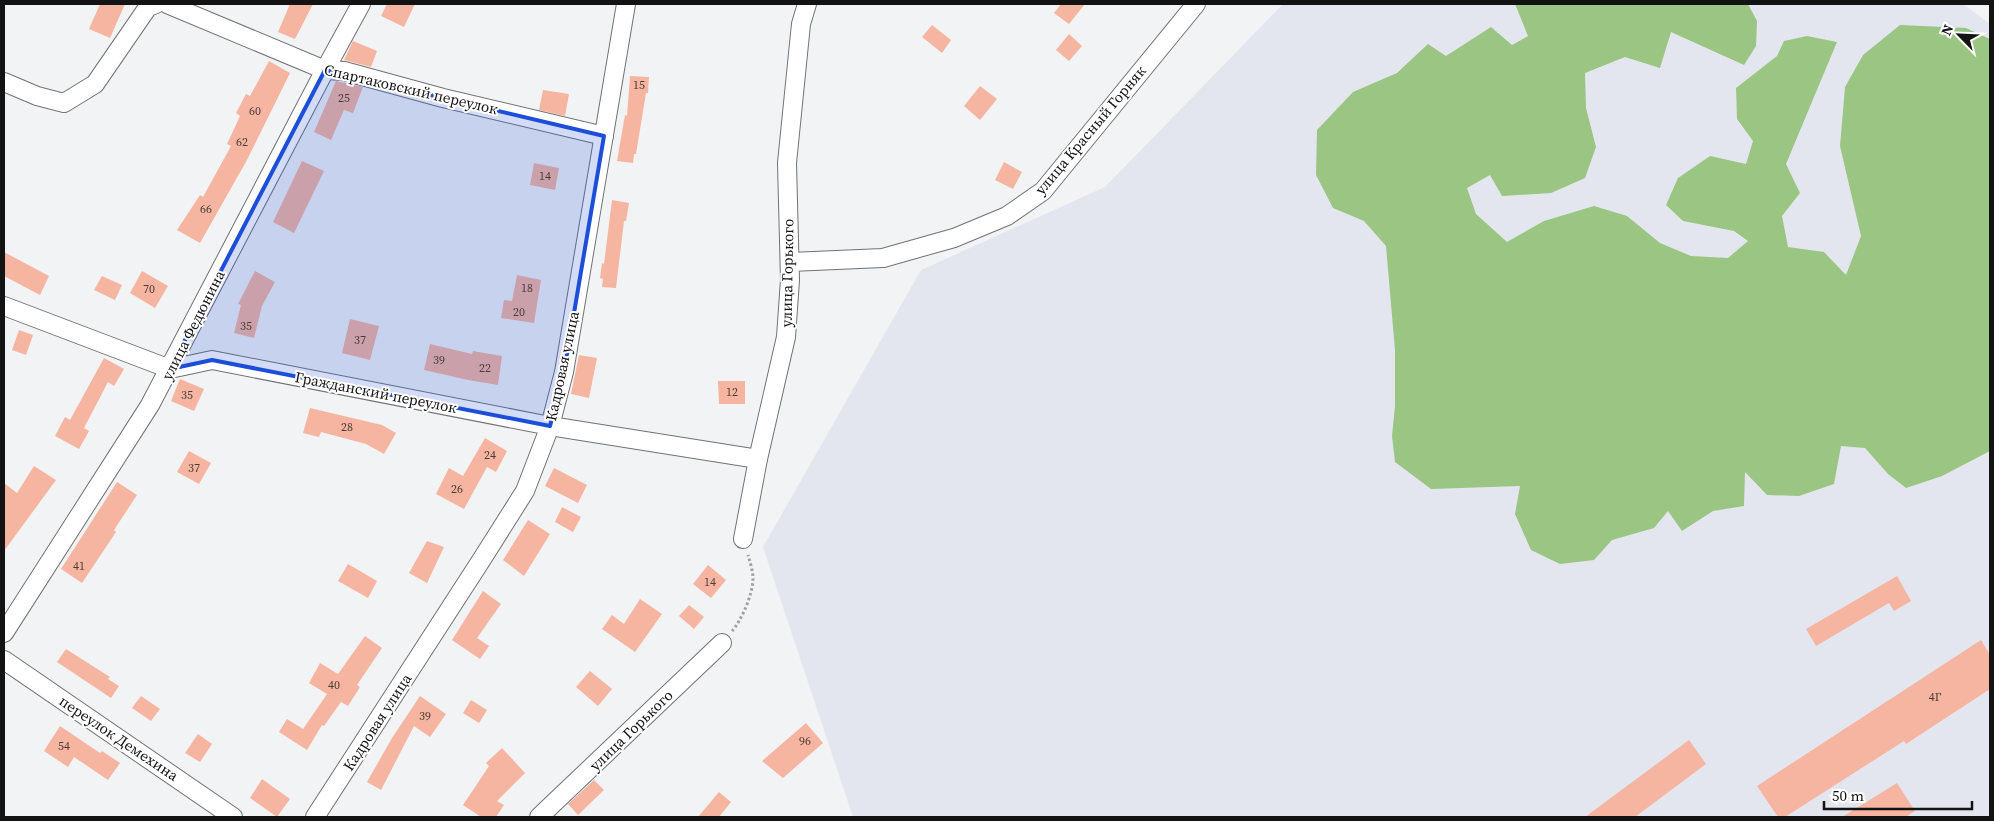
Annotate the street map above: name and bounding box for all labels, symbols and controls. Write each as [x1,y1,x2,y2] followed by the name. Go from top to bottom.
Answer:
[1934,10,1984,60] north arrow
[1936,21,1958,38] text: N
[322,59,501,119] street label: Спартаковский переулок
[1030,60,1151,199] street label: улица Красный Горняк
[633,77,645,93] house number: 15
[338,90,350,106] house number: 25
[249,103,261,119] house number: 60
[236,134,248,150] house number: 62
[539,168,551,184] house number: 14
[200,201,212,217] house number: 66
[776,219,798,327] street label: улица Горького
[156,266,230,384] street label: улица Федюнина
[521,280,533,296] house number: 18
[143,281,155,297] house number: 70
[513,304,525,320] house number: 20
[540,309,584,423] street label: Кадровая улица
[240,318,252,334] house number: 35
[354,332,366,348] house number: 37
[433,352,445,368] house number: 39
[479,360,491,376] house number: 22
[293,366,459,418] street label: Гражданский переулок
[726,384,738,400] house number: 12
[181,387,193,403] house number: 35
[341,419,353,435] house number: 28
[484,447,496,463] house number: 24
[188,460,200,476] house number: 37
[451,481,463,497] house number: 26
[73,558,85,574] house number: 41
[704,574,716,590] house number: 14
[338,669,416,775] street label: Кадровая улица
[328,677,340,693] house number: 40
[585,685,677,775] street label: улица Горького
[1929,689,1942,705] house number: 4Г
[55,690,183,786] street label: переулок Демехина
[419,708,431,724] house number: 39
[799,733,811,749] house number: 96
[58,738,70,754] house number: 54
[1824,778,1972,810] scale bar
[1832,785,1864,806] text: 50 m

